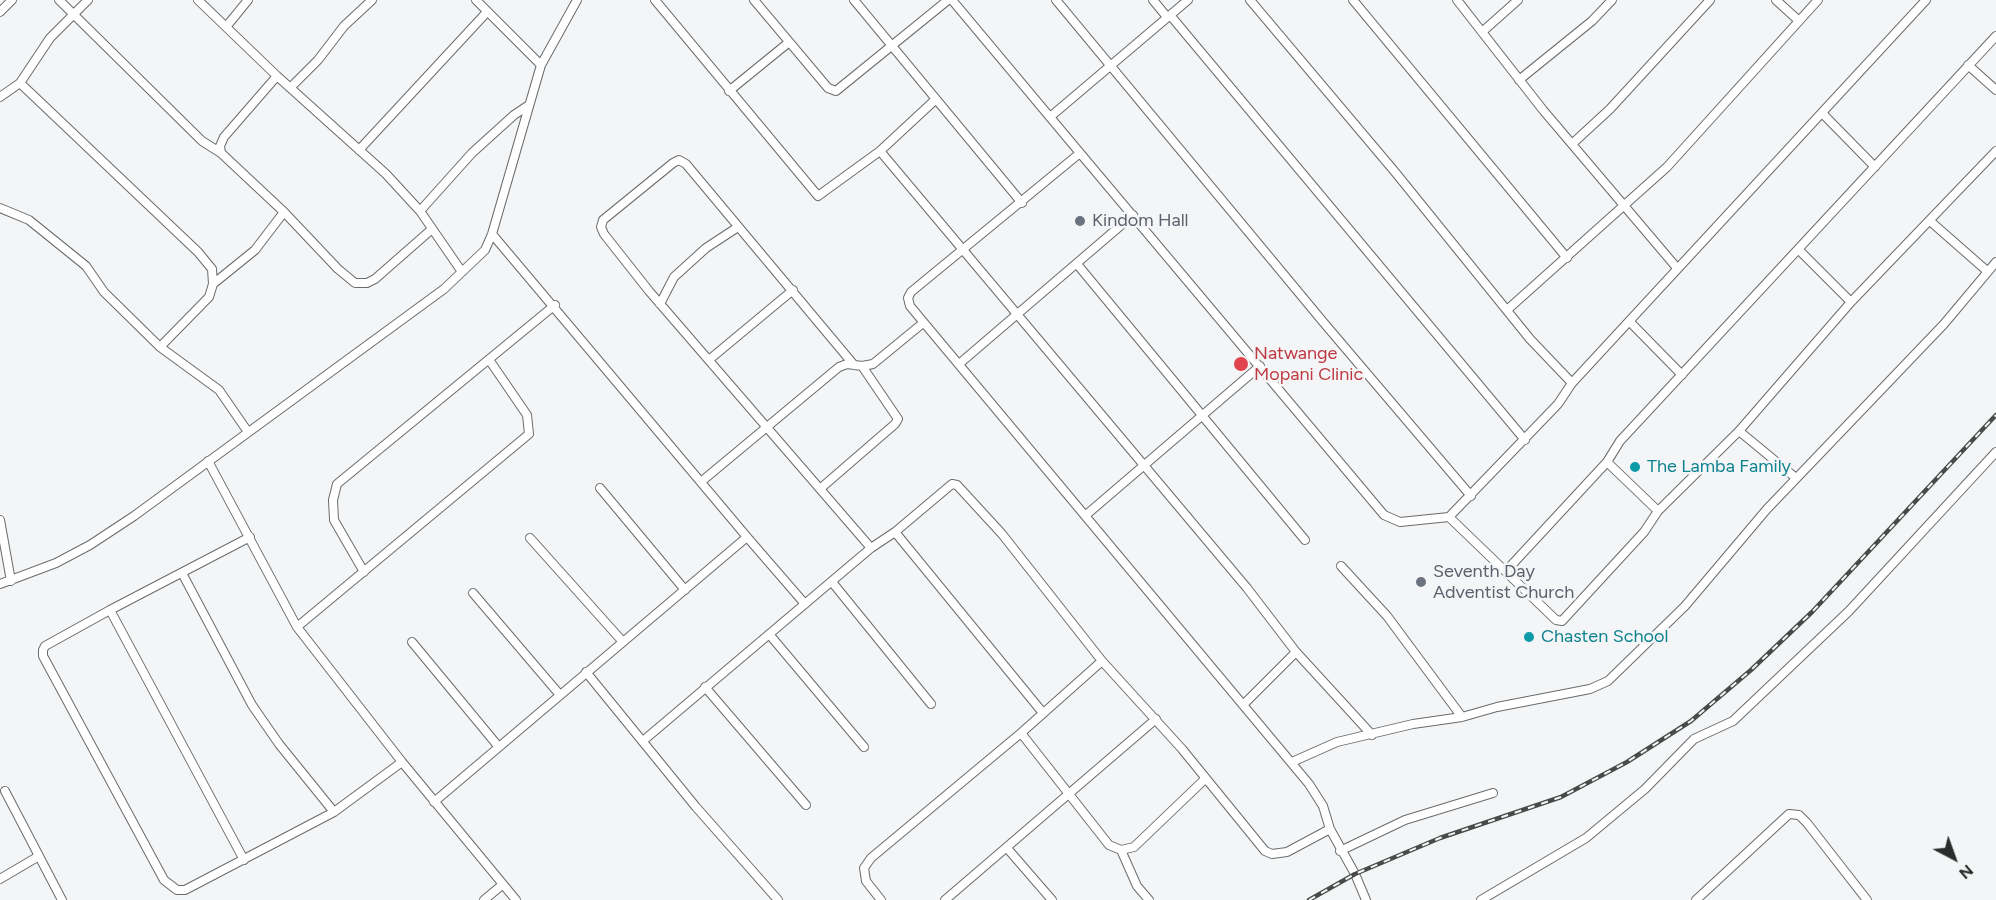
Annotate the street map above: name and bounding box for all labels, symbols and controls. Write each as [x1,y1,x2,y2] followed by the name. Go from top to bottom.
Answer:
[1092,210,1189,232] place label: Kindom Hall
[1073,214,1087,228] marker: Kindom Hall
[1254,343,1363,386] place label: Natwange Mopani Clinic
[1232,355,1250,373] marker: Natwange Mopani Clinic
[1647,456,1791,478] place label: The Lamba Family
[1628,460,1642,474] marker: The Lamba Family
[1433,561,1574,604] place label: Seventh Day Adventist Church
[1414,575,1428,589] marker: Seventh Day Adventist Church
[1541,626,1668,648] place label: Chasten School
[1522,630,1536,644] marker: Chasten School
[1924,828,1984,888] north arrow
[1955,861,1977,883] text: N

